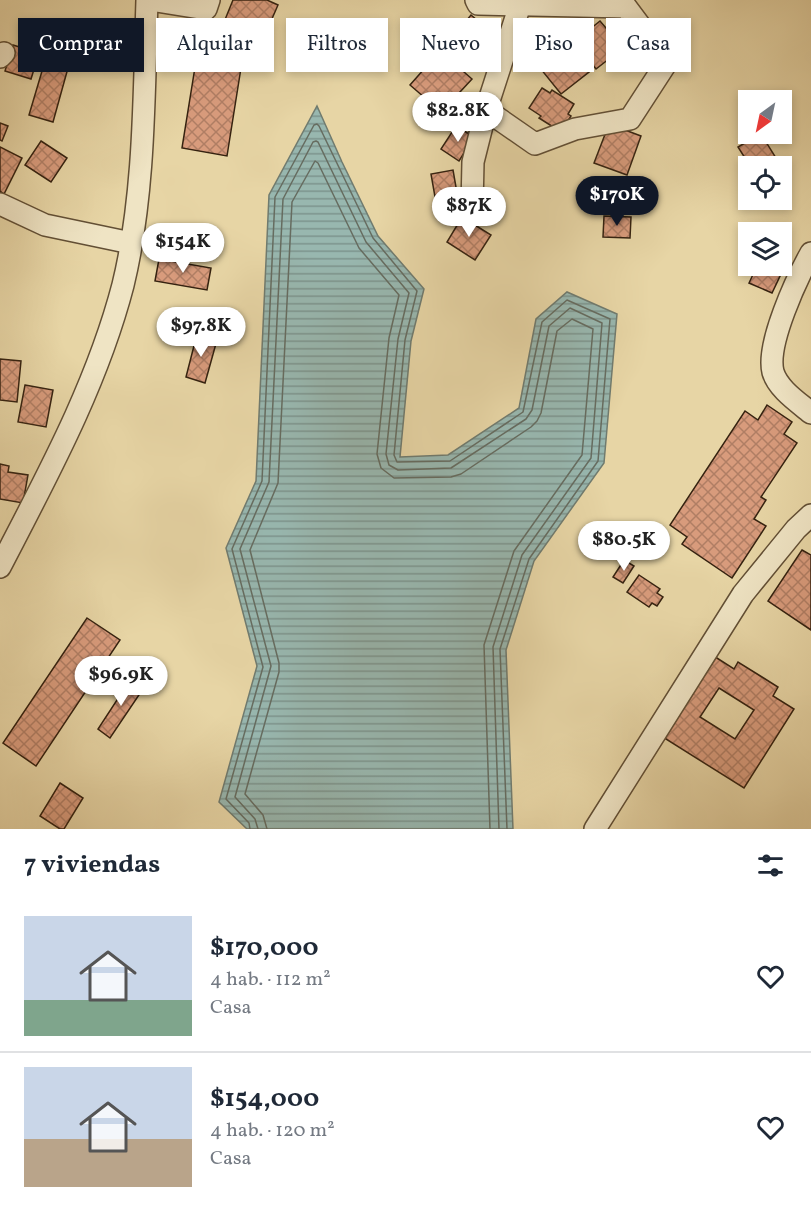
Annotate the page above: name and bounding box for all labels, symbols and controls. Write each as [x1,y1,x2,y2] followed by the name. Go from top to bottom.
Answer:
[18,18,144,72] chip: Comprar
[156,18,274,72] chip: Alquilar
[286,18,388,72] chip: Filtros
[400,18,501,72] chip: Nuevo
[513,18,594,72] chip: Piso
[606,18,691,72] chip: Casa
[738,90,792,144] north arrow
[738,90,792,276] map controls
[409,92,507,143] pin: $82.8K
[426,97,490,125] text: $82.8K
[738,156,792,210] button: locate
[575,176,659,227] pin: $170K
[590,181,644,209] text: $170K
[433,187,505,238] pin: $87K
[446,192,492,220] text: $87K
[738,222,792,276] button: layers
[141,223,225,274] pin: $154K
[155,228,211,256] text: $154K
[152,307,250,358] pin: $97.8K
[171,312,231,340] text: $97.8K
[575,521,673,572] pin: $80.5K
[592,526,656,554] text: $80.5K
[72,656,170,707] pin: $96.9K
[89,661,153,689] text: $96.9K
[24,847,160,883] text: 7 viviendas
[754,849,787,882] icon: filters
[210,930,319,966] text: $170,000
[72,940,144,1012] icon: home
[754,960,787,993] icon: heart
[210,966,331,994] text: 4 hab. · 112 m²
[210,994,252,1022] text: Casa
[210,1081,319,1117] text: $154,000
[72,1091,144,1163] icon: home
[754,1111,787,1144] icon: heart
[210,1117,335,1145] text: 4 hab. · 120 m²
[210,1145,252,1173] text: Casa

